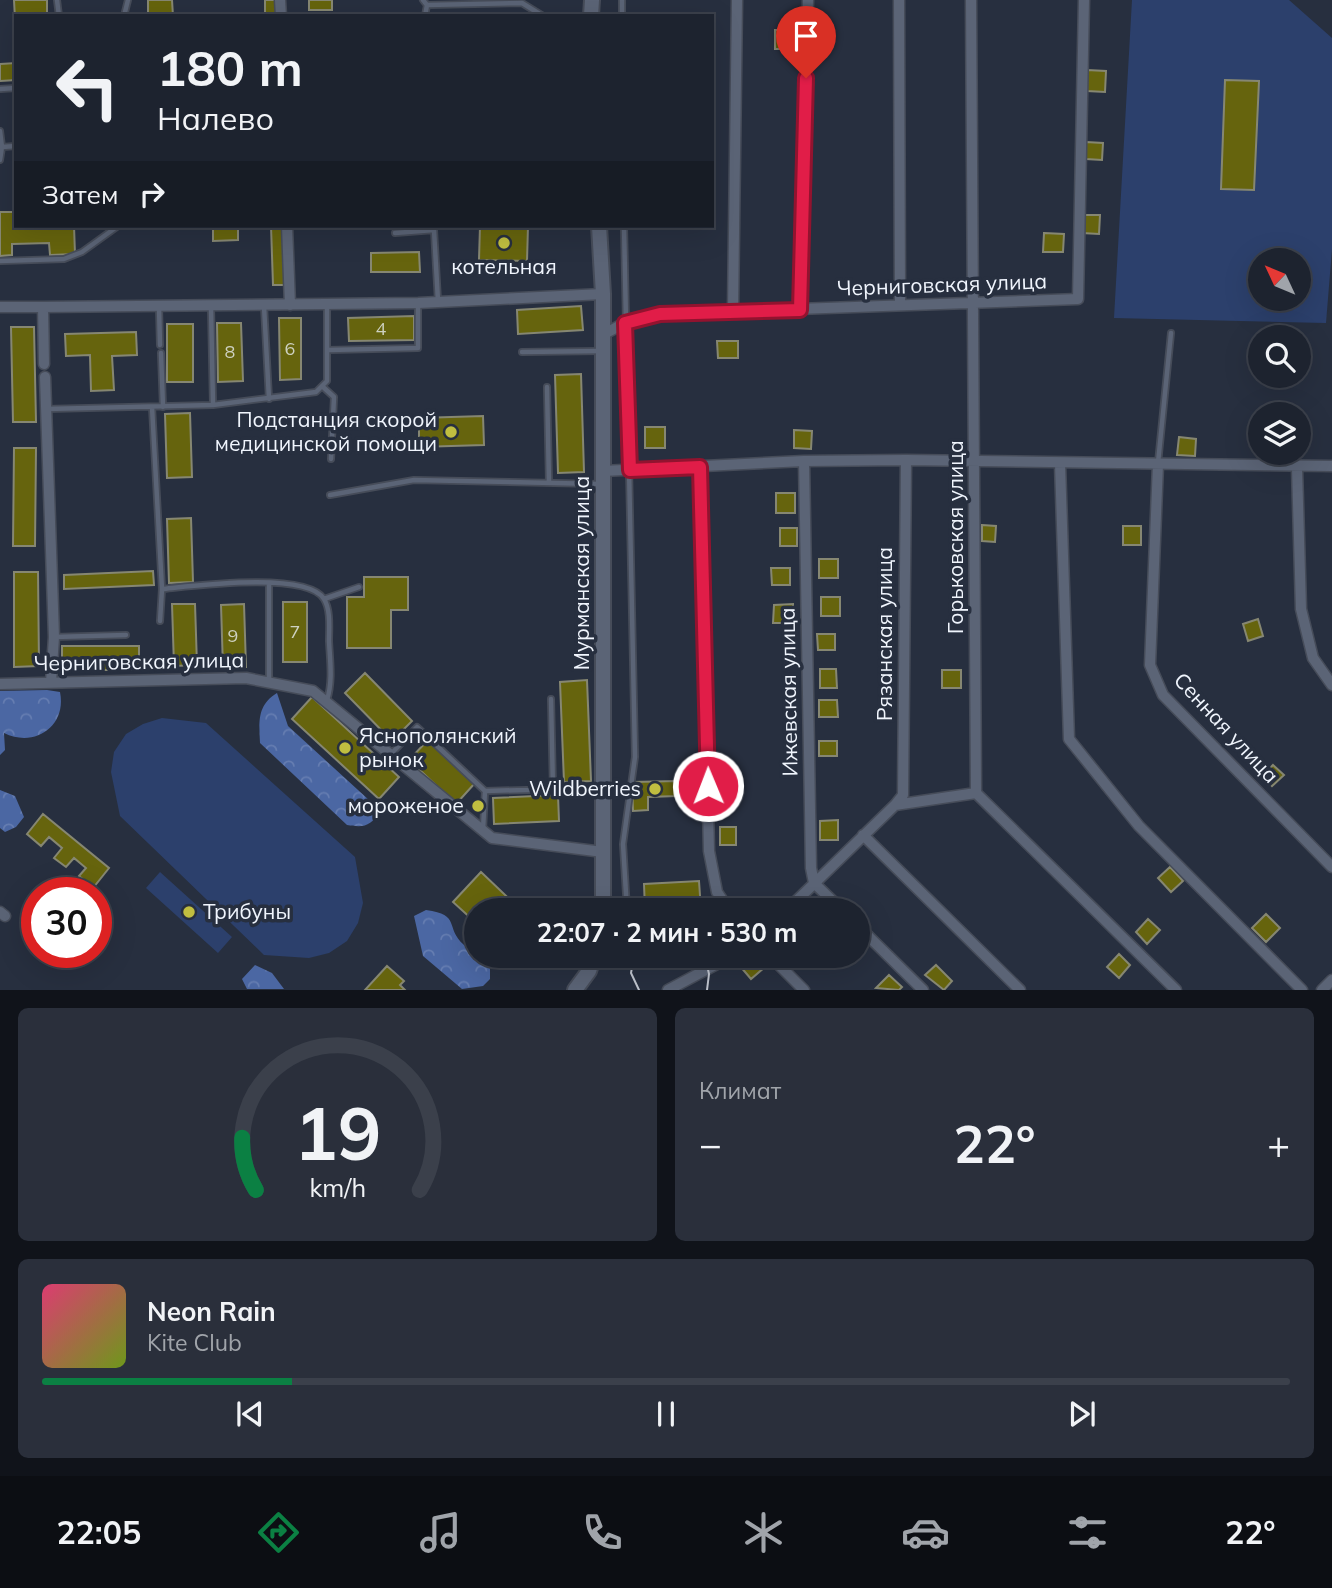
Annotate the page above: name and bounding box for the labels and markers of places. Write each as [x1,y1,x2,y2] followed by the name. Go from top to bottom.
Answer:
[776,6,836,78] pin
[496,235,512,251] marker: котельная
[451,253,557,279] place label: котельная
[215,406,437,456] place label: Подстанция скорой медицинской помощи
[443,424,459,440] marker: Подстанция скорой медицинской помощи
[359,722,517,772] place label: Яснополянский рынок
[337,740,353,756] marker: Яснополянский рынок
[529,775,641,801] place label: Wildberries
[647,781,663,797] marker: Wildberries
[348,792,464,818] place label: мороженое
[470,798,486,814] marker: мороженое
[203,898,291,924] place label: Трибуны
[181,904,197,920] marker: Трибуны

